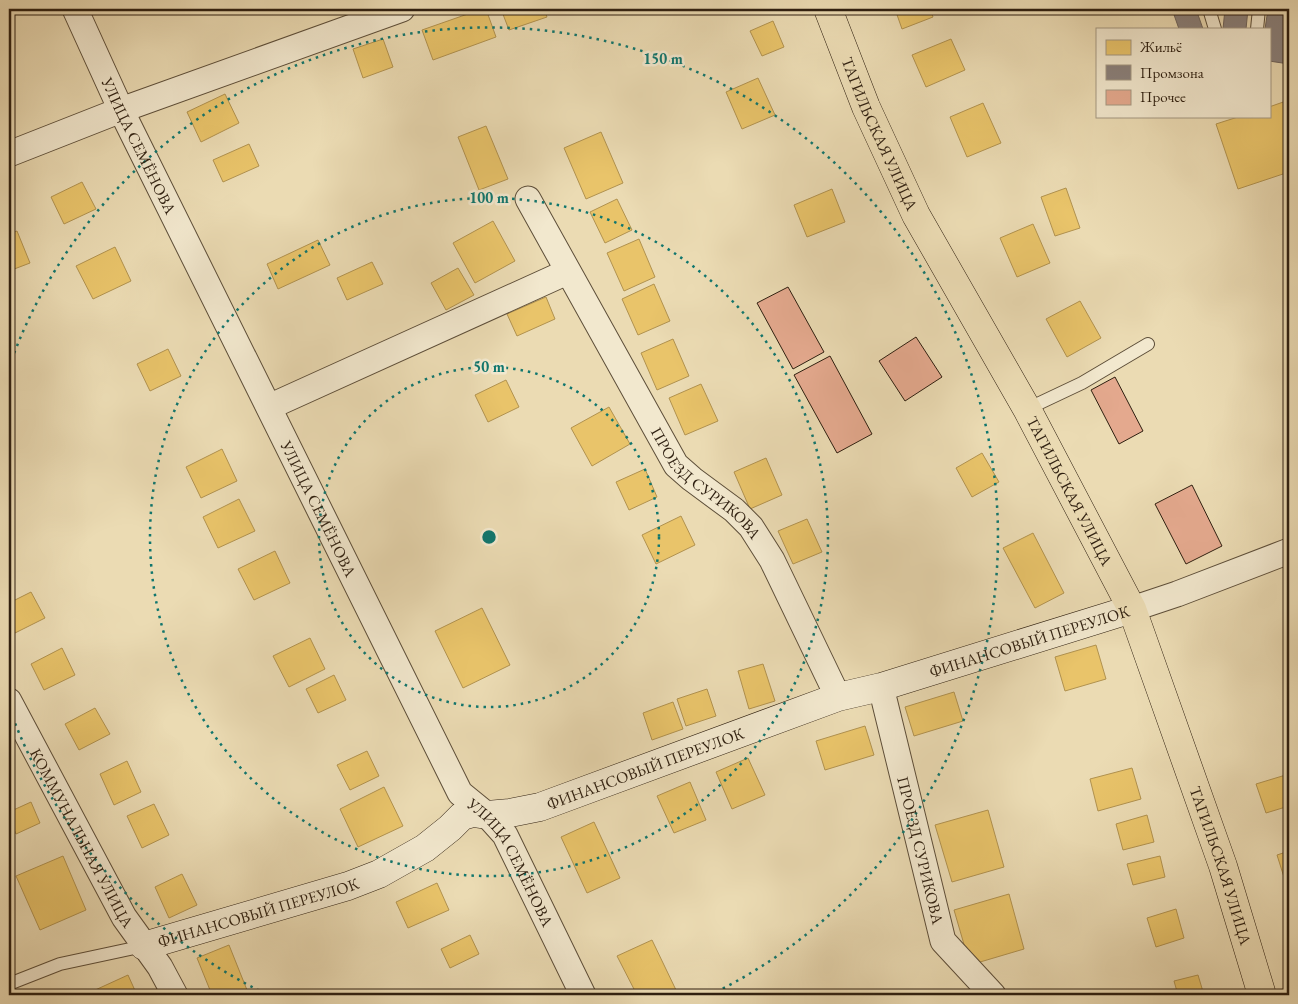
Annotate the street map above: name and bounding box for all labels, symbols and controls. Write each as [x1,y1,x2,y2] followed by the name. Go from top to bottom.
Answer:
[1096,28,1270,118] legend
[1139,37,1182,56] text: Жильё
[643,49,683,68] text: 150 m
[837,54,923,215] street label: ТАГИЛЬСКАЯ УЛИЦА
[1140,63,1204,82] text: Промзона
[97,73,182,218] street label: УЛИЦА СЕМЁНОВА
[1140,87,1186,106] text: Прочее
[469,188,509,207] text: 100 m
[473,357,505,376] text: 50 m
[1022,412,1118,570] street label: ТАГИЛЬСКАЯ УЛИЦА
[646,423,767,543] street label: ПРОЕЗД СУРИКОВА
[276,436,362,581] street label: УЛИЦА СЕМЁНОВА
[480,528,498,546] centre of rings
[927,600,1132,682] street label: ФИНАНСОВЫЙ ПЕРЕУЛОК
[544,722,747,814] street label: ФИНАНСОВЫЙ ПЕРЕУЛОК
[26,745,139,932] street label: КОММУНАЛЬНАЯ УЛИЦА
[893,774,949,927] street label: ПРОЕЗД СУРИКОВА
[1185,783,1257,948] street label: ТАГИЛЬСКАЯ УЛИЦА
[462,792,559,931] street label: УЛИЦА СЕМЁНОВА
[155,872,362,952] street label: ФИНАНСОВЫЙ ПЕРЕУЛОК

